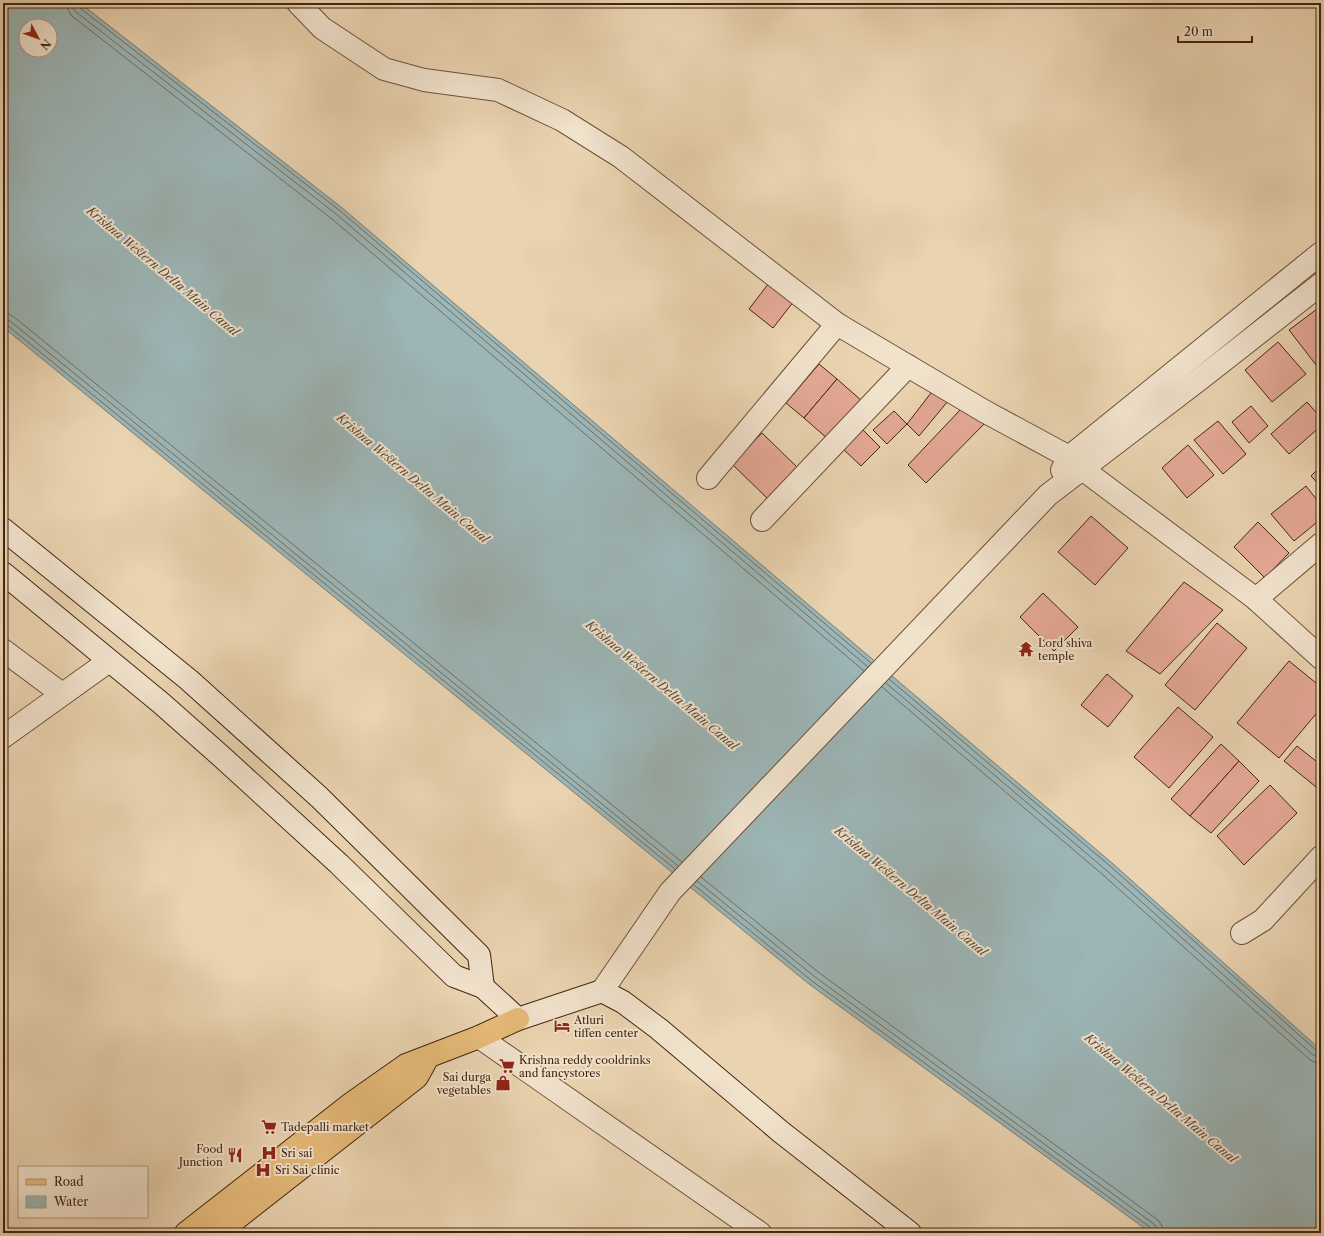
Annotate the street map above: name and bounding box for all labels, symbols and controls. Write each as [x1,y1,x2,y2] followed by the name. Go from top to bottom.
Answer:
[18,18,58,58] north arrow
[1178,18,1252,44] scale bar
[1184,24,1213,39] text: 20 m
[37,36,54,53] text: N
[83,202,243,340] water label: Krishna Western Delta Main Canal
[333,409,493,547] water label: Krishna Western Delta Main Canal
[582,616,742,754] water label: Krishna Western Delta Main Canal
[1038,636,1093,663] place label: Lord shiva temple
[1017,640,1035,658] temple icon: Lord shiva temple
[831,822,991,960] water label: Krishna Western Delta Main Canal
[573,1013,639,1040] place label: Atluri tiffen center
[553,1017,571,1035] hotel icon: Atluri tiffen center
[1081,1029,1241,1167] water label: Krishna Western Delta Main Canal
[519,1053,651,1080] place label: Krishna reddy cooldrinks and fancystores
[498,1057,516,1075] supermarket icon: Krishna reddy cooldrinks and fancystores
[436,1070,491,1097] place label: Sai durga vegetables
[494,1074,512,1092] shop icon: Sai durga vegetables
[260,1118,278,1136] supermarket icon: Tadepalli market
[281,1120,369,1134] place label: Tadepalli market
[177,1142,223,1169] place label: Food Junction
[260,1144,278,1162] hospital icon: Sri sai
[226,1146,244,1164] restaurant icon: Food Junction
[281,1146,313,1160] place label: Sri sai
[254,1161,272,1179] hospital icon: Sri Sai clinic
[275,1163,340,1177] place label: Sri Sai clinic
[18,1166,148,1218] legend
[54,1174,84,1189] text: Road
[53,1194,88,1209] text: Water

